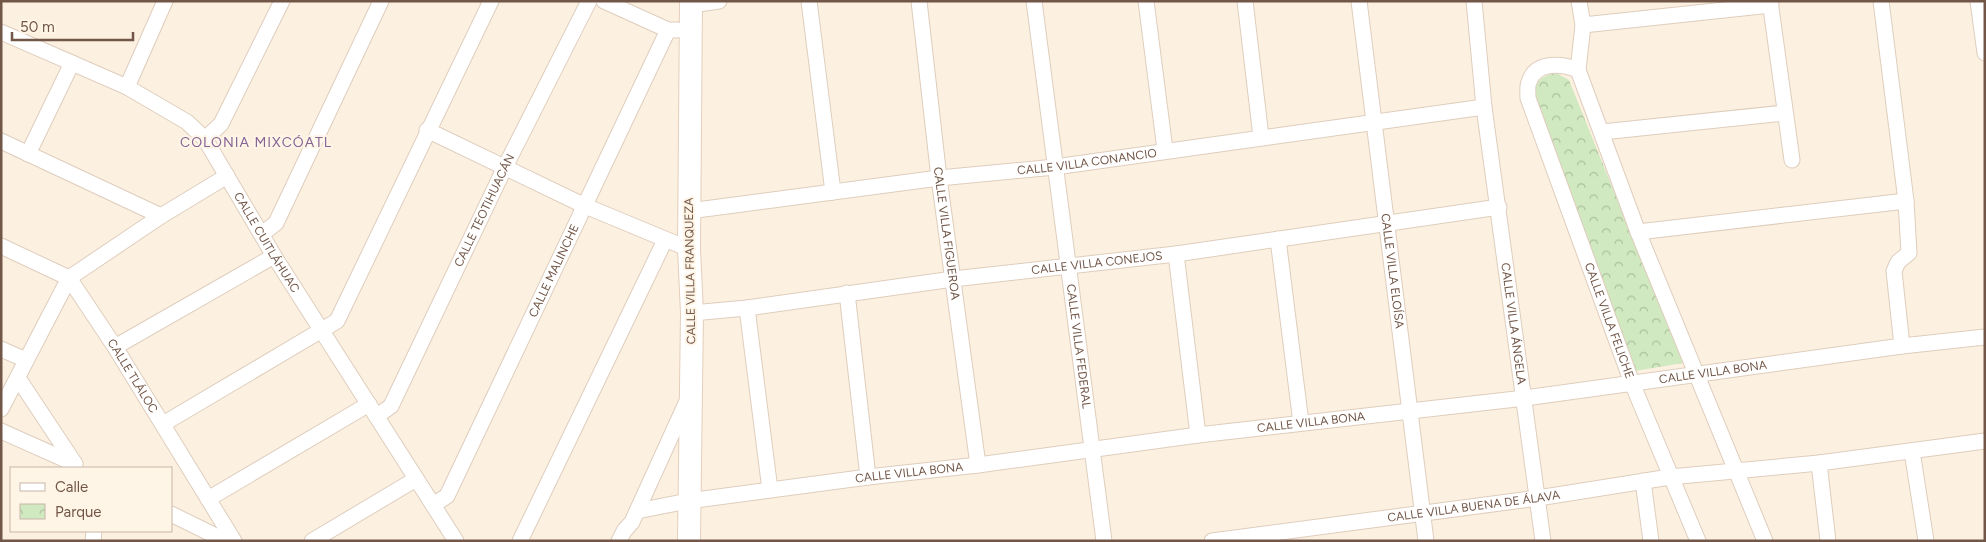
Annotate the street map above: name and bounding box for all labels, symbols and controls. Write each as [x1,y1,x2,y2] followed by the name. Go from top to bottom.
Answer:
[12,10,134,42] scale bar
[20,18,55,36] text: 50 m
[180,134,332,151] district label: COLONIA MIXCÓATL
[1017,146,1158,178] street label: CALLE VILLA CONANCIO
[451,152,517,269] street label: CALLE TEOTIHUACÁN
[931,166,962,301] street label: CALLE VILLA FIGUEROA
[231,190,303,295] street label: CALLE CUITLÁHUAC
[682,198,698,344] street label: CALLE VILLA FRANQUEZA
[1378,213,1407,329] street label: CALLE VILLA ELOÍSA
[526,222,582,319] street label: CALLE MALINCHE
[1031,249,1163,277] street label: CALLE VILLA CONEJOS
[1582,261,1637,381] street label: CALLE VILLA FELICHE
[1498,262,1529,385] street label: CALLE VILLA ÁNGELA
[1064,283,1094,410] street label: CALLE VILLA FEDERAL
[105,336,161,416] street label: CALLE TLÁLOC
[1658,358,1768,386] street label: CALLE VILLA BONA
[1256,409,1366,435] street label: CALLE VILLA BONA
[854,460,964,486] street label: CALLE VILLA BONA
[10,467,172,532] legend
[55,478,88,496] text: Calle
[1387,488,1561,525] street label: CALLE VILLA BUENA DE ÁLAVA
[55,503,102,521] text: Parque

